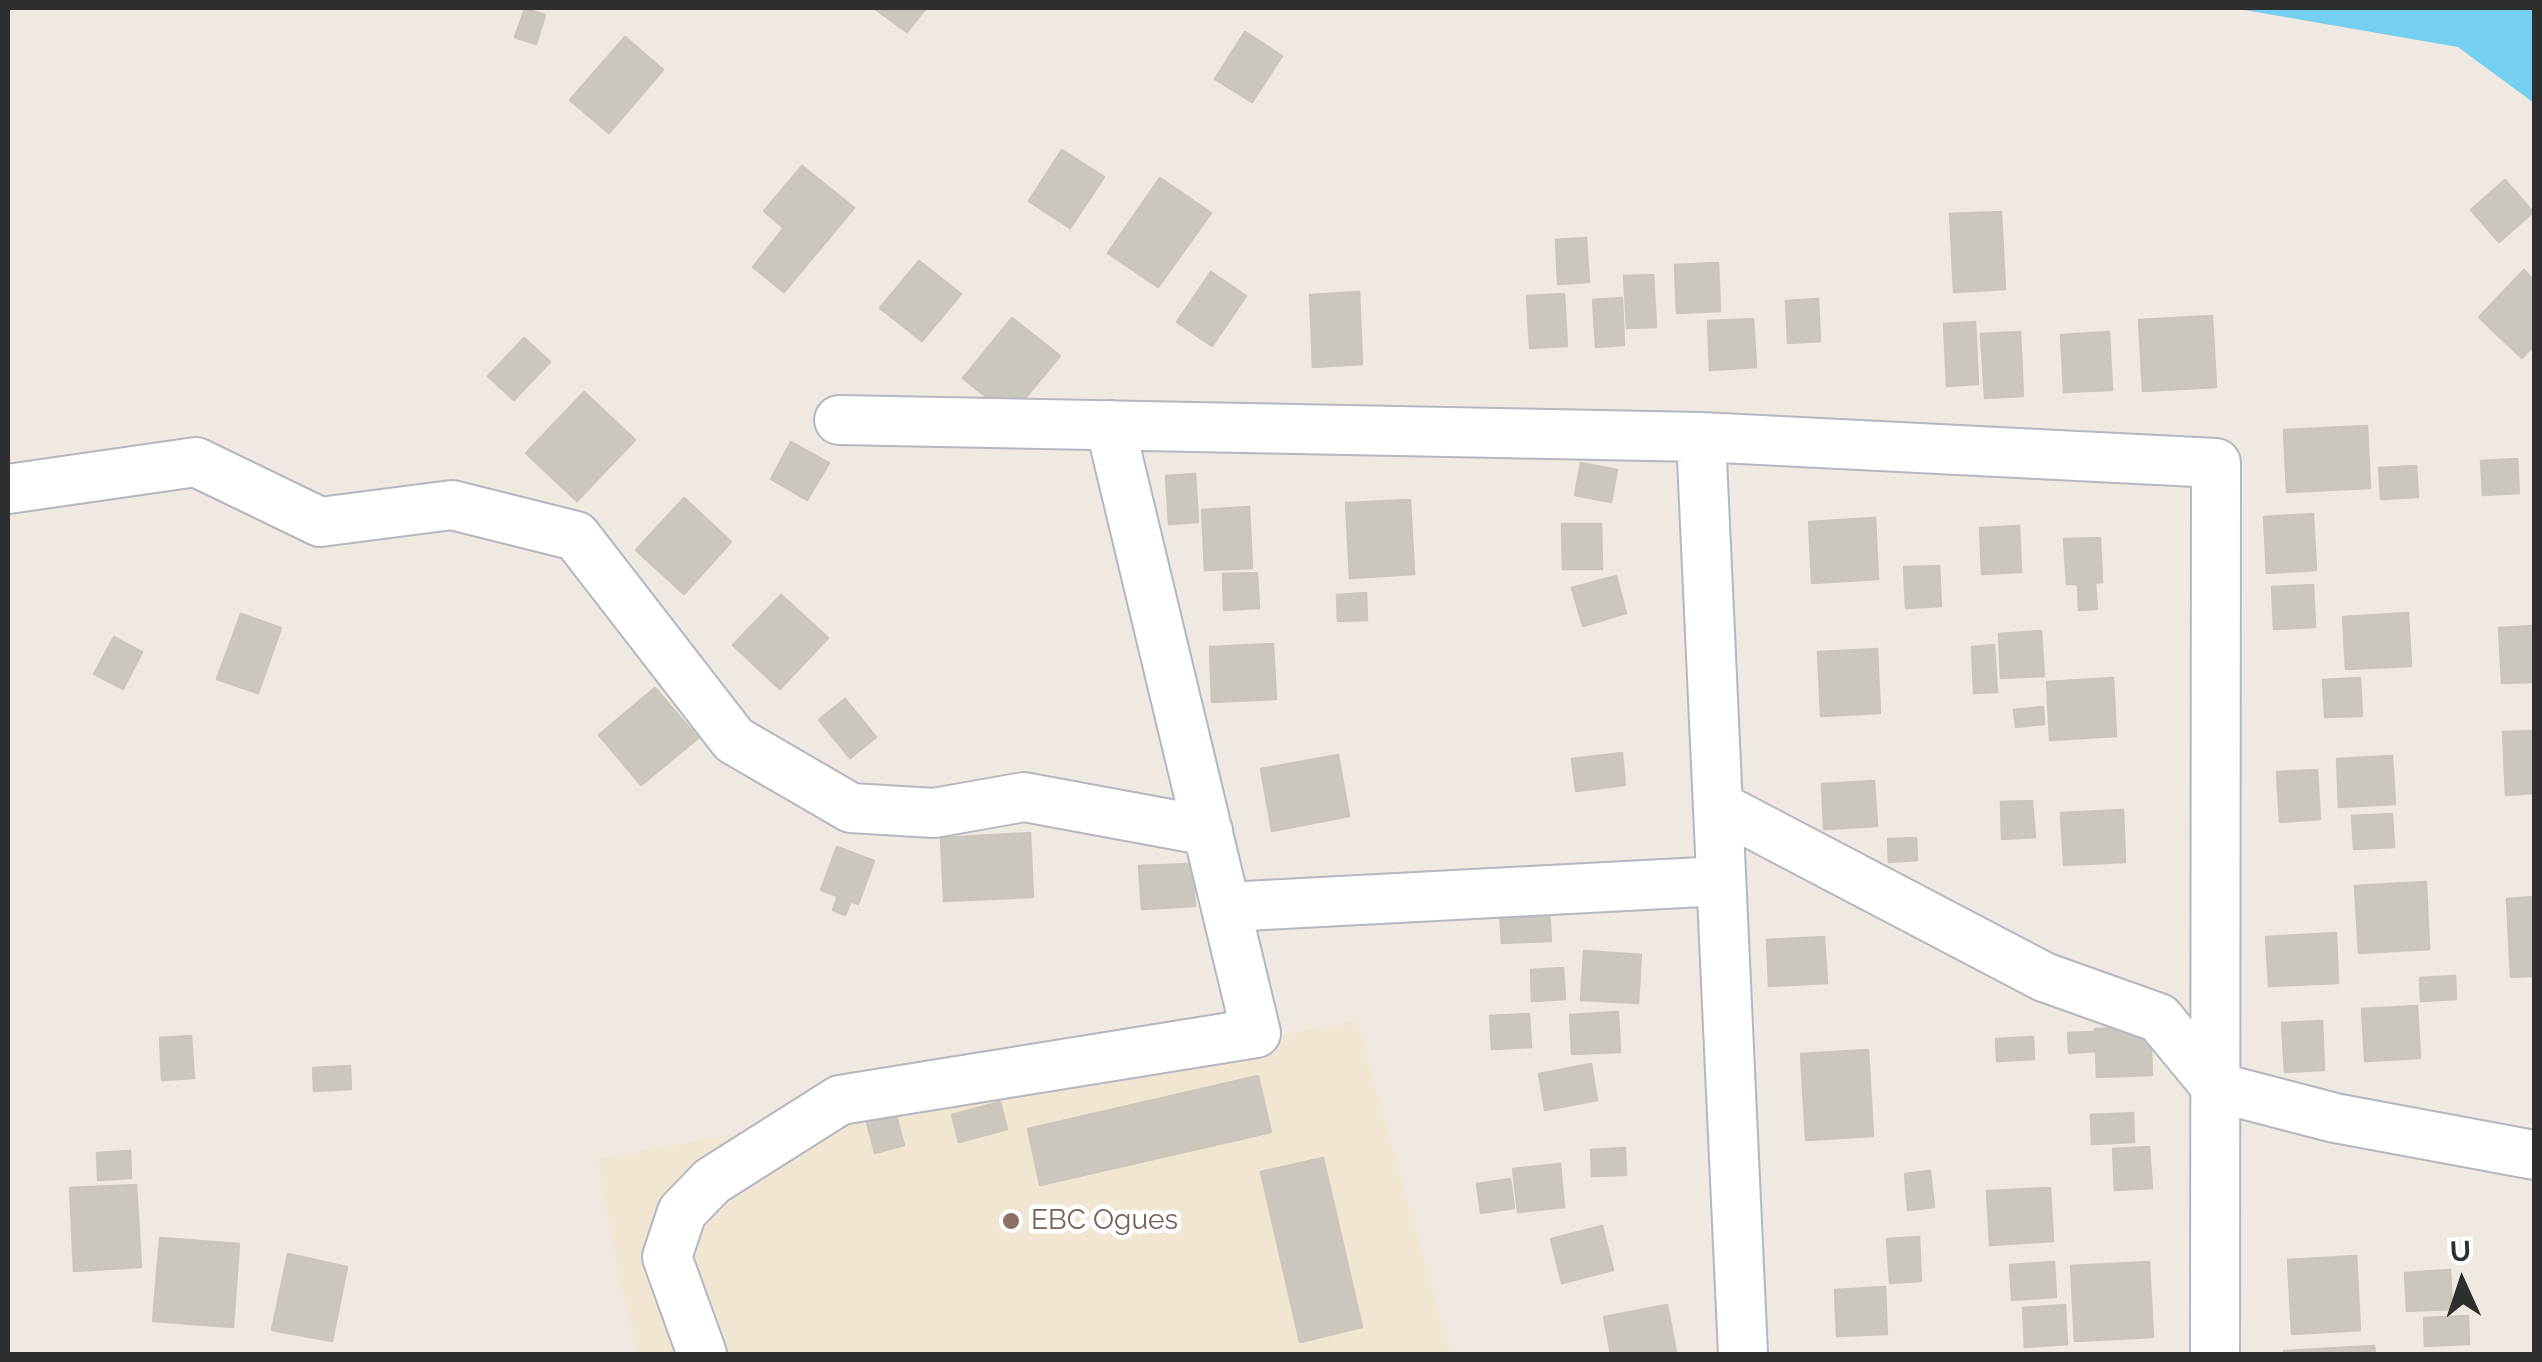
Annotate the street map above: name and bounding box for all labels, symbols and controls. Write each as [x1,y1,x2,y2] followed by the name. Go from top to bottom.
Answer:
[1031,1204,1178,1238] place label: EBC Ogues
[1000,1210,1022,1232] marker: EBC Ogues
[2412,1232,2512,1332] north arrow
[2449,1235,2472,1269] text: U

